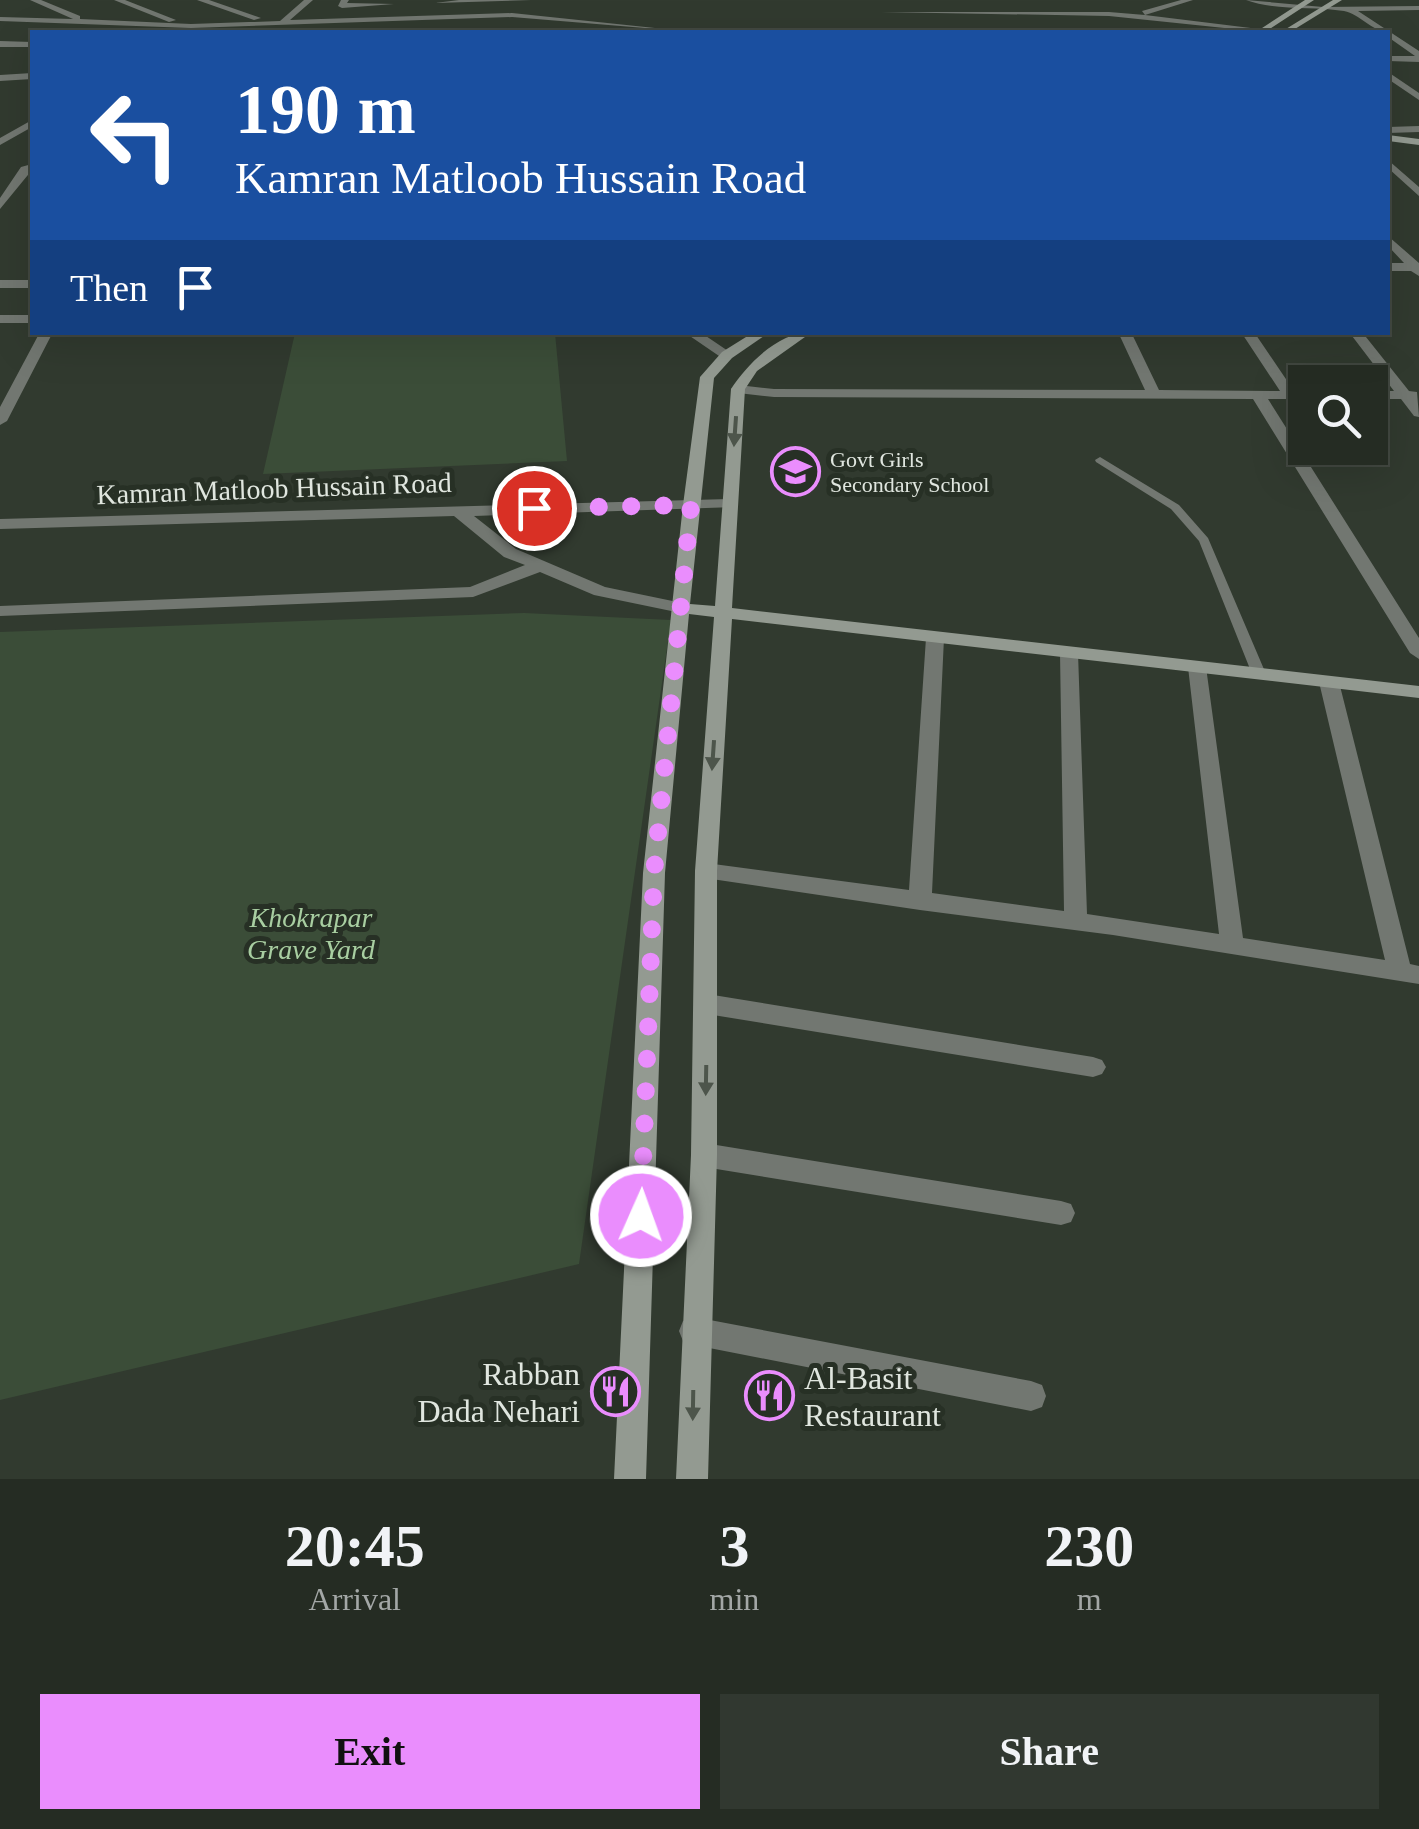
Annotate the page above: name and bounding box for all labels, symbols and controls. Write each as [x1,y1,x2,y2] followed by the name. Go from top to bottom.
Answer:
[70,70,200,200] icon: left
[235,71,416,148] text: 190 m
[235,153,806,203] text: Kamran Matloob Hussain Road
[168,260,223,315] icon: arrive
[70,267,148,309] text: Then
[1288,365,1388,465] map controls
[1288,365,1388,465] button: search
[727,415,743,447] one-way arrow
[769,446,821,498] school or university icon: Govt Girls Secondary School
[830,447,989,497] place label: Govt Girls Secondary School
[492,466,577,551] pin
[96,467,452,510] street label: Kamran Matloob Hussain Road
[507,481,562,536] icon: arrive
[705,740,721,772] one-way arrow
[247,902,376,965] park label: Khokrapar Grave Yard
[697,1064,713,1096] one-way arrow
[589,1164,693,1268] position arrow
[417,1356,580,1429] place label: Rabban Dada Nehari
[804,1360,941,1433] place label: Al-Basit Restaurant
[589,1366,641,1418] restaurant icon: Rabban Dada Nehari
[743,1370,795,1422] restaurant icon: Al-Basit Restaurant
[685,1389,701,1421] one-way arrow
[285,1513,425,1579] text: 20:45
[719,1513,749,1579] text: 3
[1044,1513,1134,1579] text: 230
[309,1581,401,1617] text: Arrival
[710,1581,759,1617] text: min
[1077,1581,1102,1617] text: m
[40,1694,700,1809] button: Exit
[720,1694,1379,1809] button: Share

